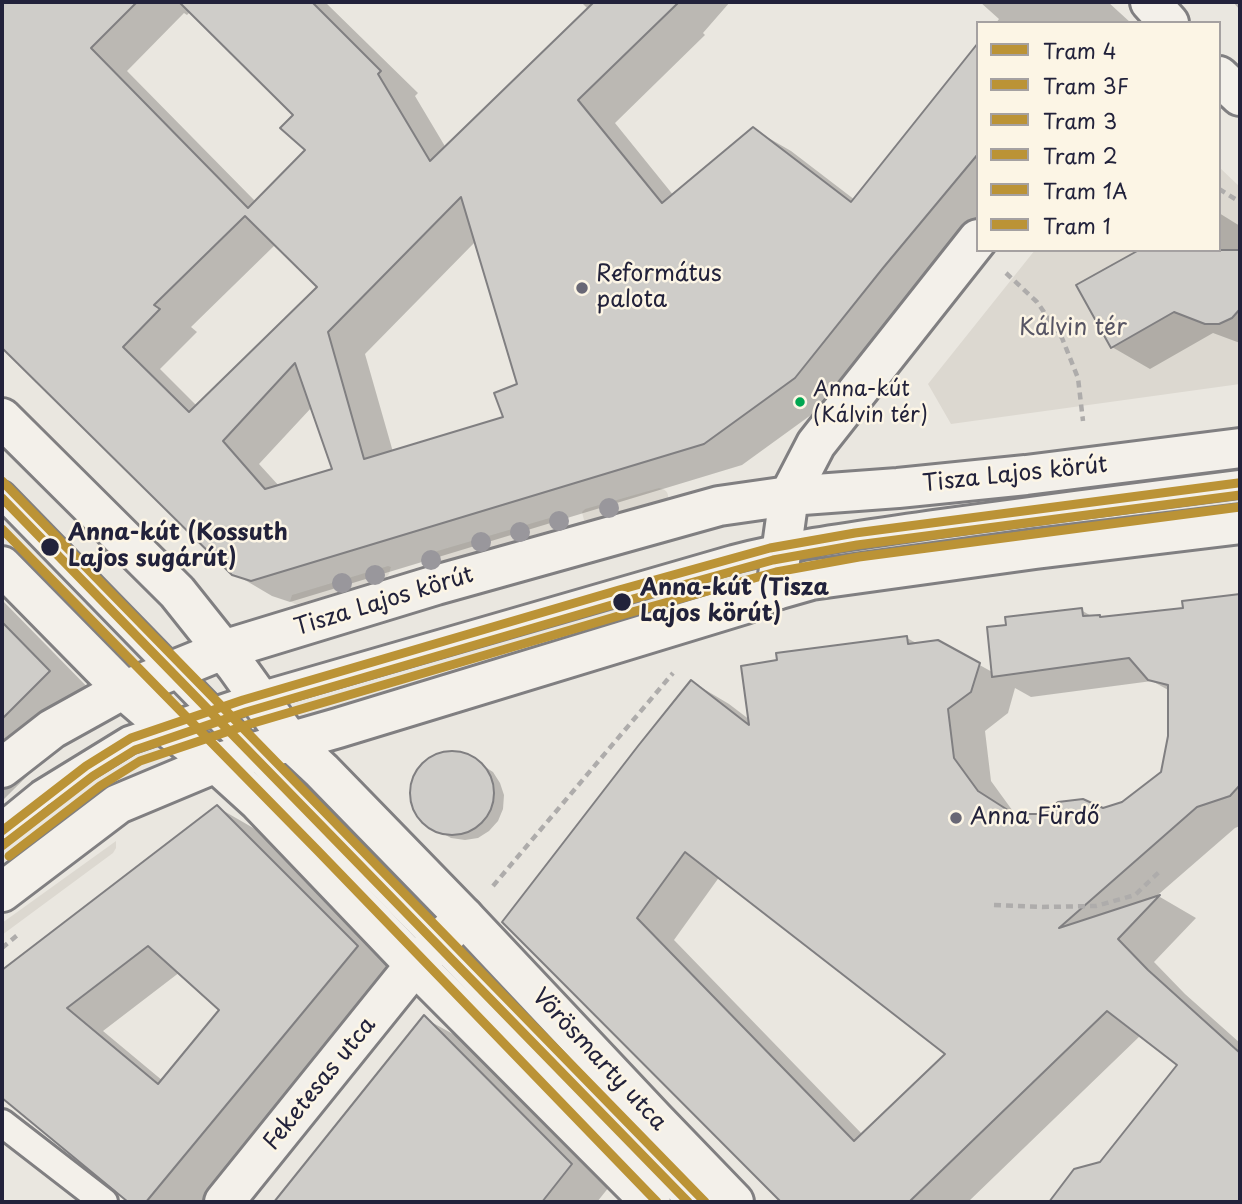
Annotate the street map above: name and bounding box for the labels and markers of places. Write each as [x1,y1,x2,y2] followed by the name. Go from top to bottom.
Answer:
[596,261,722,315] place label: Református palota
[574,280,590,296] marker: Református palota
[813,377,928,427] place label: Anna-kút (Kálvin tér)
[793,395,807,409] marker: Anna-kút (Kálvin tér)
[68,520,288,574] place label: Anna-kút (Kossuth Lajos sugárút)
[39,536,61,558] marker: Anna-kút (Kossuth Lajos sugárút)
[640,575,829,629] place label: Anna-kút (Tisza Lajos körút)
[611,591,633,613] marker: Anna-kút (Tisza Lajos körút)
[970,804,1100,832] place label: Anna Fürdő
[948,810,964,826] marker: Anna Fürdő

